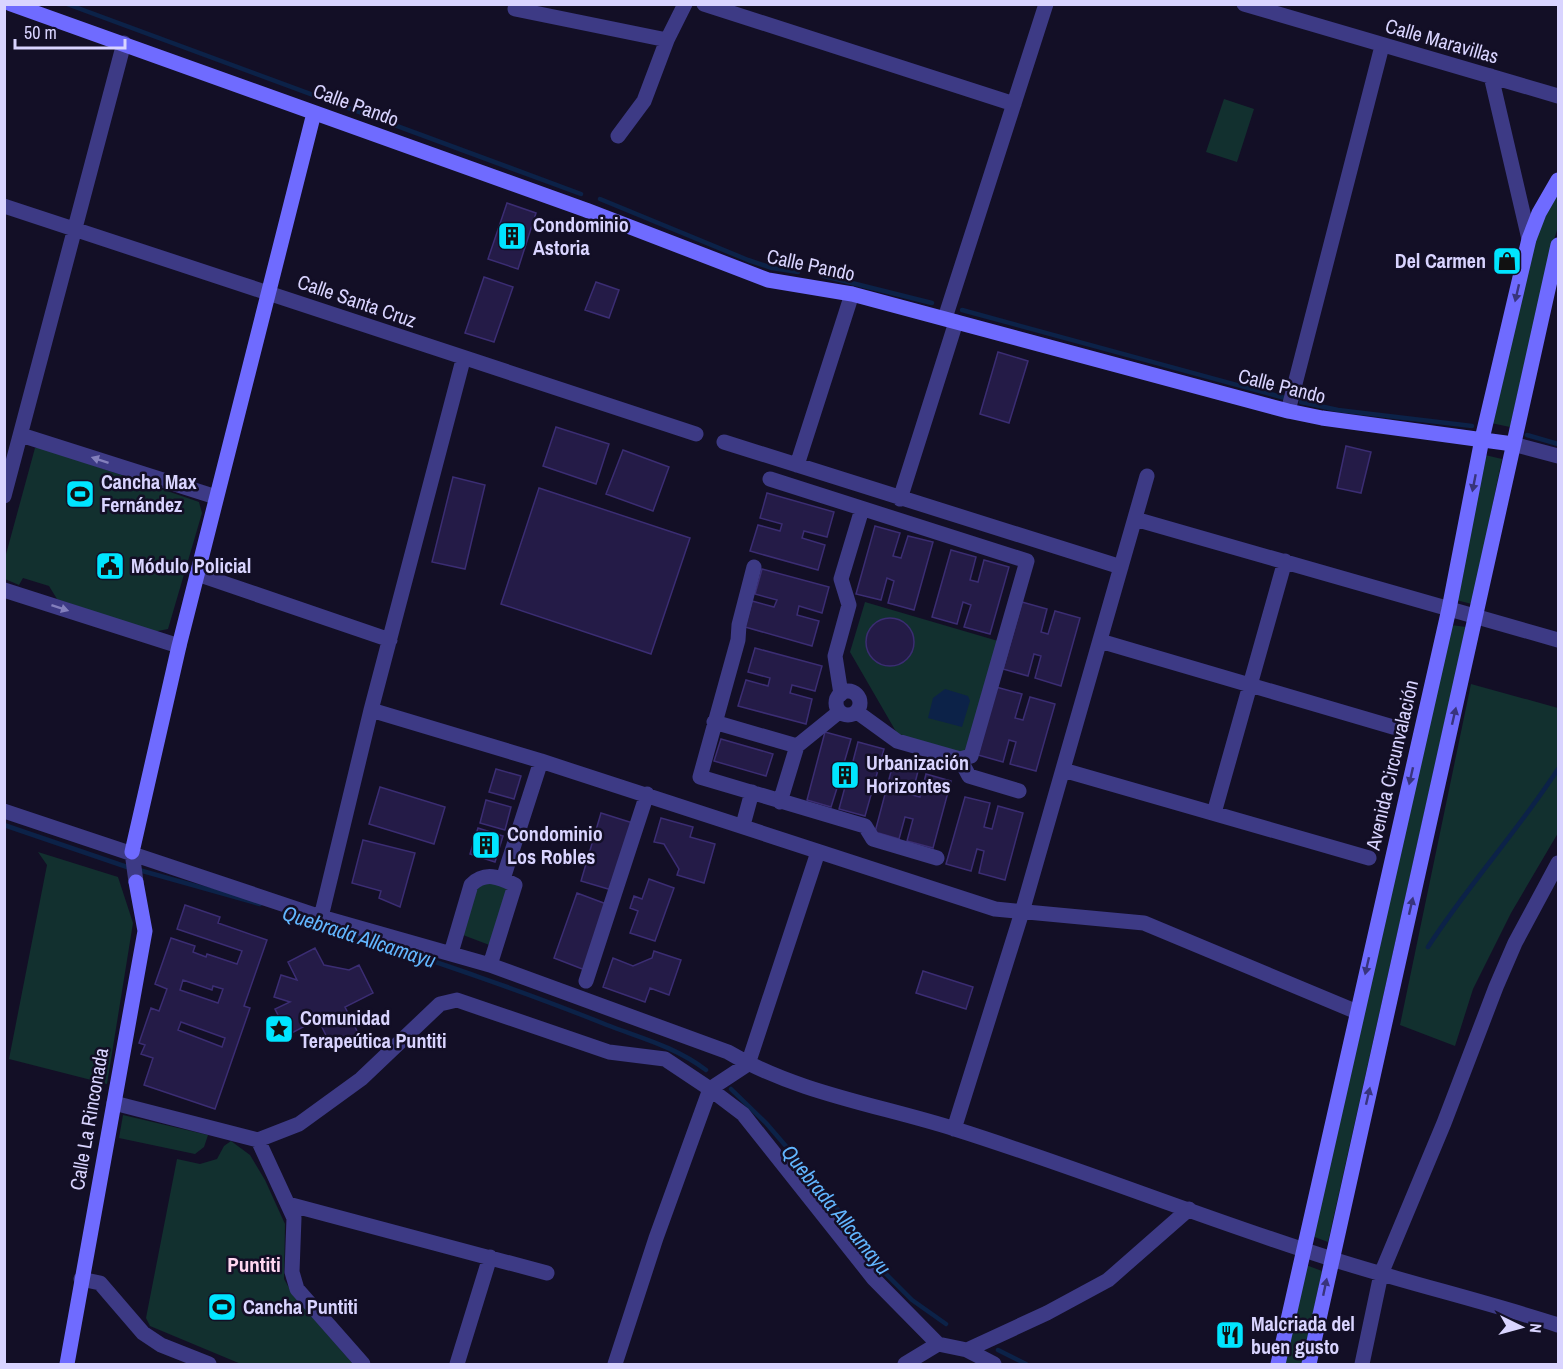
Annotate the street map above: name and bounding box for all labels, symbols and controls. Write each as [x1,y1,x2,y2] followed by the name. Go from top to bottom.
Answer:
[1382,11,1502,70] street label: Calle Maravillas
[15,12,124,50] scale bar
[24,20,57,45] text: 50 m
[310,77,403,132] street label: Calle Pando
[533,211,629,261] place label: Condominio Astoria
[496,220,528,252] building icon: Condominio Astoria
[765,242,858,287] street label: Calle Pando
[1491,245,1523,277] shop icon: Del Carmen
[1395,247,1486,274] place label: Del Carmen
[294,268,420,333] street label: Calle Santa Cruz
[1511,284,1521,302] one-way arrow
[1236,362,1329,409] street label: Calle Pando
[91,455,109,464] one-way arrow
[101,468,198,518] place label: Cancha Max Fernández
[1469,474,1478,493] one-way arrow
[64,478,96,510] sports icon: Cancha Max Fernández
[94,550,126,582] public building icon: Módulo Policial
[131,552,251,579] place label: Módulo Policial
[51,604,69,613] one-way arrow
[1359,677,1424,854] street label: Avenida Circunvalación
[1450,707,1460,725] one-way arrow
[866,749,969,799] place label: Urbanización Horizontes
[829,759,861,791] building icon: Urbanización Horizontes
[1405,767,1415,786] one-way arrow
[507,820,603,870] place label: Condominio Los Robles
[470,829,502,861] building icon: Condominio Los Robles
[1407,897,1416,916] one-way arrow
[279,898,440,975] water label: Quebrada Allcamayu
[1362,957,1371,976] one-way arrow
[300,1004,446,1054] place label: Comunidad Terapeútica Puntiti
[263,1013,295,1045] place icon: Comunidad Terapeútica Puntiti
[63,1046,114,1192] street label: Calle La Rinconada
[1363,1087,1373,1106] one-way arrow
[775,1139,898,1281] water label: Quebrada Allcamayu
[227,1250,281,1279] district label: Puntiti
[1321,1277,1330,1296] one-way arrow
[206,1291,238,1323] sports icon: Cancha Puntiti
[243,1293,358,1320] place label: Cancha Puntiti
[1491,1297,1551,1357] north arrow
[1251,1310,1355,1360] place label: Malcriada del buen gusto
[1214,1319,1246,1351] restaurant icon: Malcriada del buen gusto
[1525,1323,1547,1334] text: N

